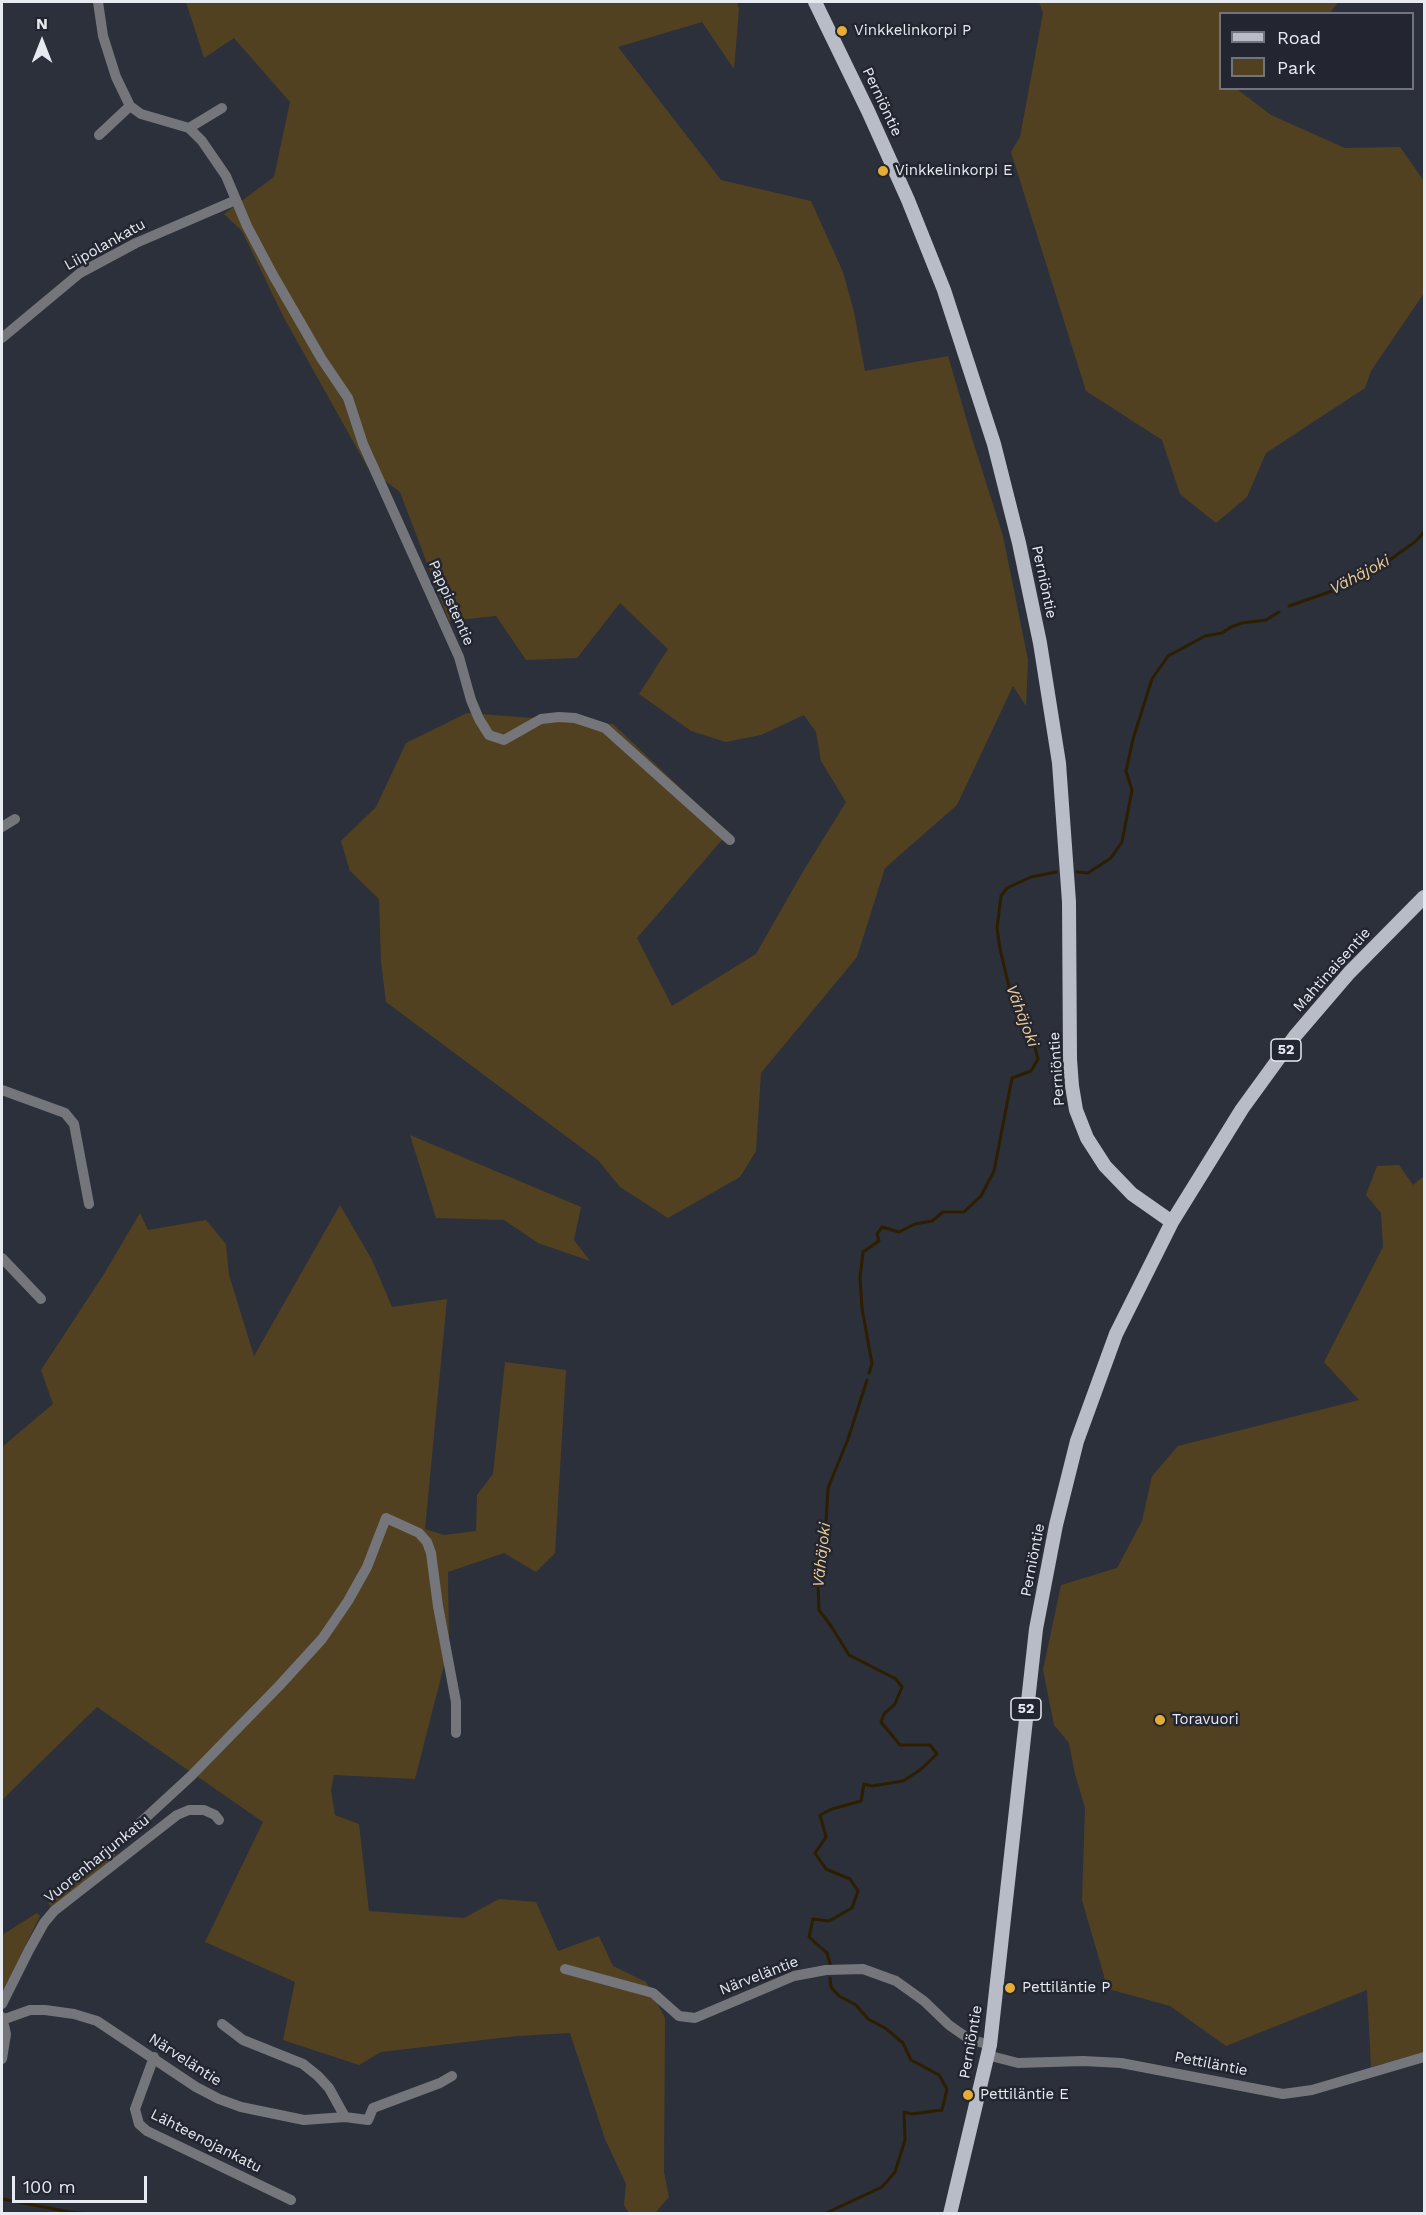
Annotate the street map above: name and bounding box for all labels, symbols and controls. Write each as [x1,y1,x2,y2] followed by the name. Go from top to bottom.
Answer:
[12,12,72,72] north arrow
[1219,12,1414,90] legend
[36,14,48,33] text: N
[854,22,971,40] place label: Vinkkelinkorpi P
[835,24,849,38] marker: Vinkkelinkorpi P
[1277,27,1321,48] text: Road
[1277,57,1316,78] text: Park
[858,65,906,139] street label: Perniöntie
[895,162,1013,180] place label: Vinkkelinkorpi E
[876,164,890,178] marker: Vinkkelinkorpi E
[61,215,149,275] street label: Liipolankatu
[1027,544,1061,620] street label: Perniöntie
[1327,551,1393,599] water label: Vähäjoki
[424,558,478,648] street label: Pappistentie
[1289,924,1375,1016] street label: Mahtinaisentie
[1001,982,1043,1050] water label: Vähäjoki
[1045,1031,1069,1107] street label: Perniöntie
[1271,1039,1301,1061] road number: 52
[809,1522,835,1588] water label: Vähäjoki
[1017,1522,1049,1598] street label: Perniöntie
[1011,1698,1041,1720] road number: 52
[1172,1711,1239,1729] place label: Toravuori
[1153,1713,1167,1727] marker: Toravuori
[41,1811,153,1907] street label: Vuorenharjunkatu
[717,1953,801,1999] street label: Närveläntie
[1022,1979,1110,1997] place label: Pettiläntie P
[1003,1981,1017,1995] marker: Pettiläntie P
[956,2004,986,2080] street label: Perniöntie
[145,2030,225,2090] street label: Närveläntie
[1173,2048,1249,2080] street label: Pettiläntie
[980,2086,1069,2104] place label: Pettiläntie E
[961,2088,975,2102] marker: Pettiläntie E
[147,2105,265,2177] street label: Lähteenojankatu
[15,2164,150,2202] scale bar
[23,2176,76,2197] text: 100 m

